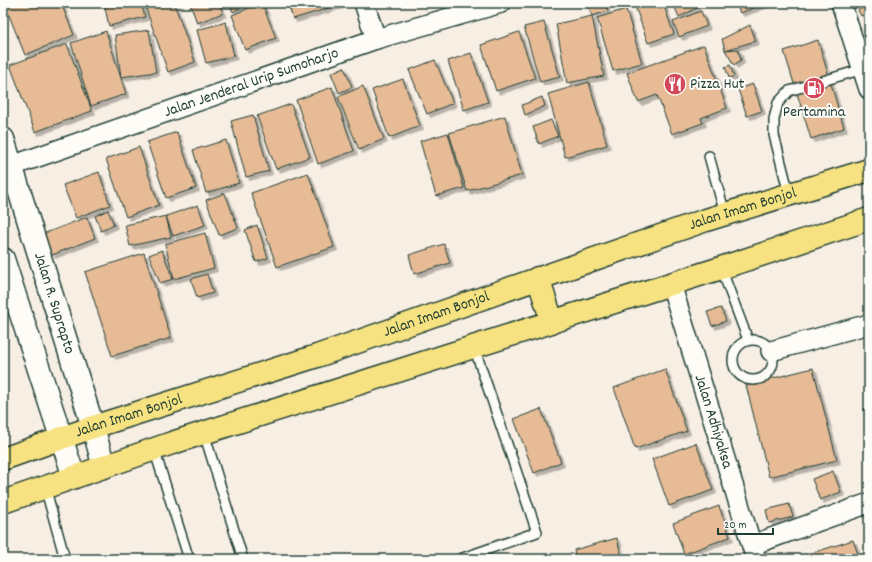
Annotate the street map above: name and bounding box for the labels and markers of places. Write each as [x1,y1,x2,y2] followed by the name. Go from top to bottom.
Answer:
[662,71,688,97] restaurant icon: Pizza Hut
[690,73,745,96] place label: Pizza Hut
[801,75,827,101] fuel station icon: Pertamina
[783,101,846,124] place label: Pertamina

